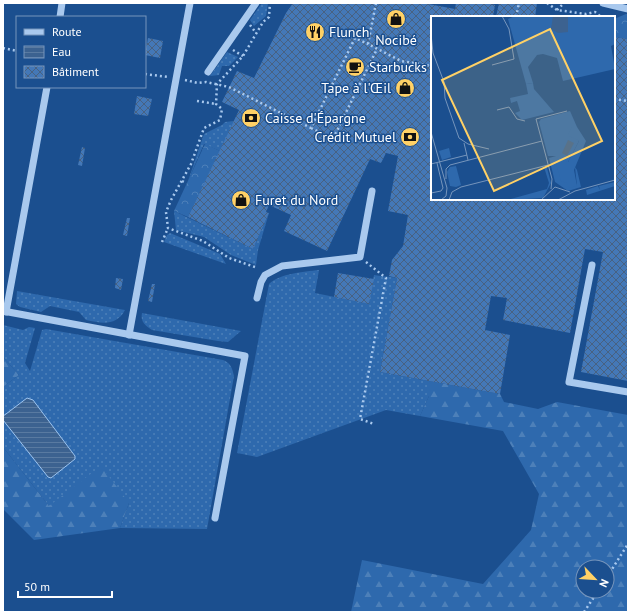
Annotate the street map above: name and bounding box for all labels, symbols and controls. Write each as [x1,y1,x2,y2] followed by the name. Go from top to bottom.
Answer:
[385,8,407,30] shop icon: Nocibé
[16,16,146,88] legend
[431,16,615,200] inset map
[304,21,326,43] restaurant icon: Flunch
[329,23,370,41] place label: Flunch
[52,24,82,39] text: Route
[375,31,417,49] place label: Nocibé
[52,44,71,59] text: Eau
[344,56,366,78] cafe icon: Starbucks
[369,58,427,76] place label: Starbucks
[52,64,99,79] text: Bâtiment
[394,77,416,99] shop icon: Tape à l'Œil
[321,79,391,97] place label: Tape à l'Œil
[240,107,262,129] bank icon: Caisse d'Épargne
[265,109,366,127] place label: Caisse d'Épargne
[399,126,421,148] bank icon: Crédit Mutuel
[314,128,396,146] place label: Crédit Mutuel
[230,189,252,211] shop icon: Furet du Nord
[255,191,338,209] place label: Furet du Nord
[575,559,615,599] north arrow
[18,573,112,599] scale bar
[596,577,612,589] text: N
[24,579,50,594] text: 50 m

